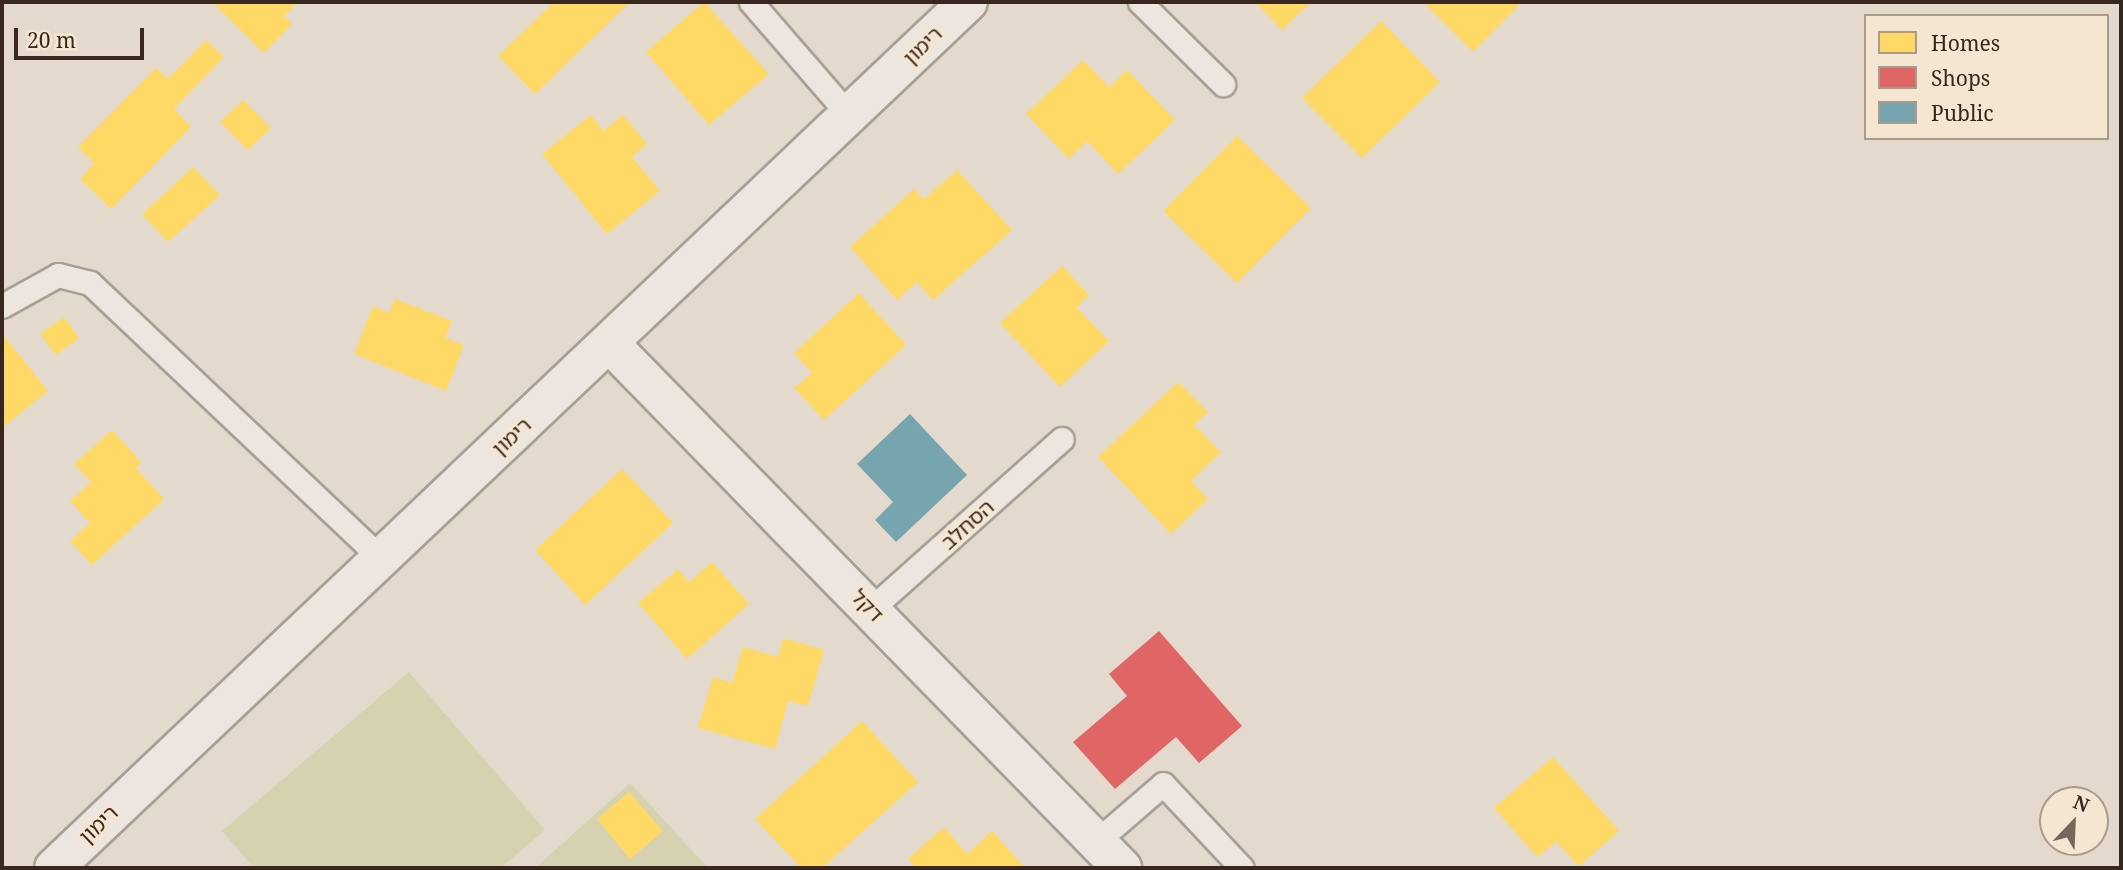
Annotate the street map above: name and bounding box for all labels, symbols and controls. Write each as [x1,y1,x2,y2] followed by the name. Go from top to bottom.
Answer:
[18,14,147,58] scale bar
[1864,14,2109,140] legend
[897,21,947,69] street label: רימון
[27,26,76,54] text: 20 m
[1931,29,2000,57] text: Homes
[1931,64,1990,92] text: Shops
[1931,99,1993,127] text: Public
[486,412,536,460] street label: רימון
[935,494,999,554] street label: הסחלב
[847,583,889,627] street label: דקל
[2039,786,2109,856] north arrow
[2069,789,2093,818] text: N
[73,800,123,848] street label: רימון

